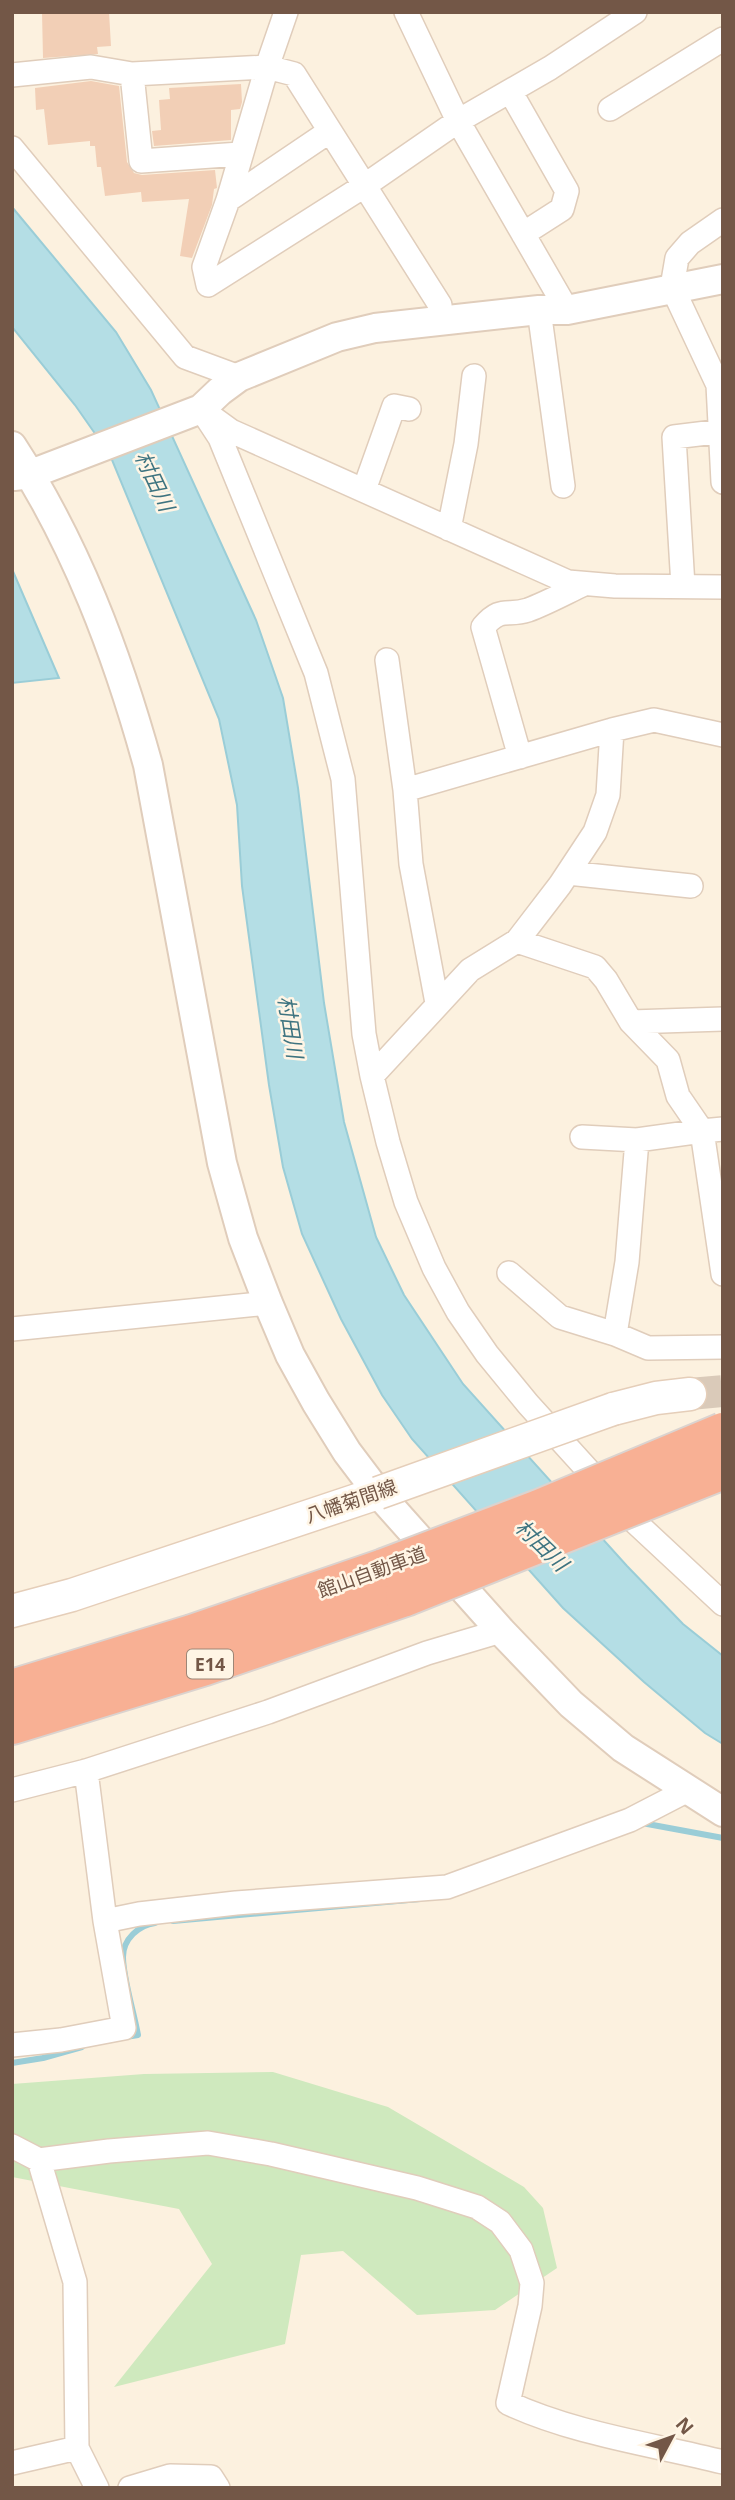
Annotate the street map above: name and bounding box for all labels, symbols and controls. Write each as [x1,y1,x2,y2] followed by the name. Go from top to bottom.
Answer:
[129,447,182,517] water label: 村田川
[272,994,310,1062] water label: 村田川
[302,1473,400,1529] street label: 八幡菊間線
[510,1513,576,1578] water label: 村田川
[314,1540,430,1604] street label: 館山自動車道
[187,1650,233,1679] road number: E14
[637,2402,707,2472] north arrow
[670,2411,700,2440] text: N

